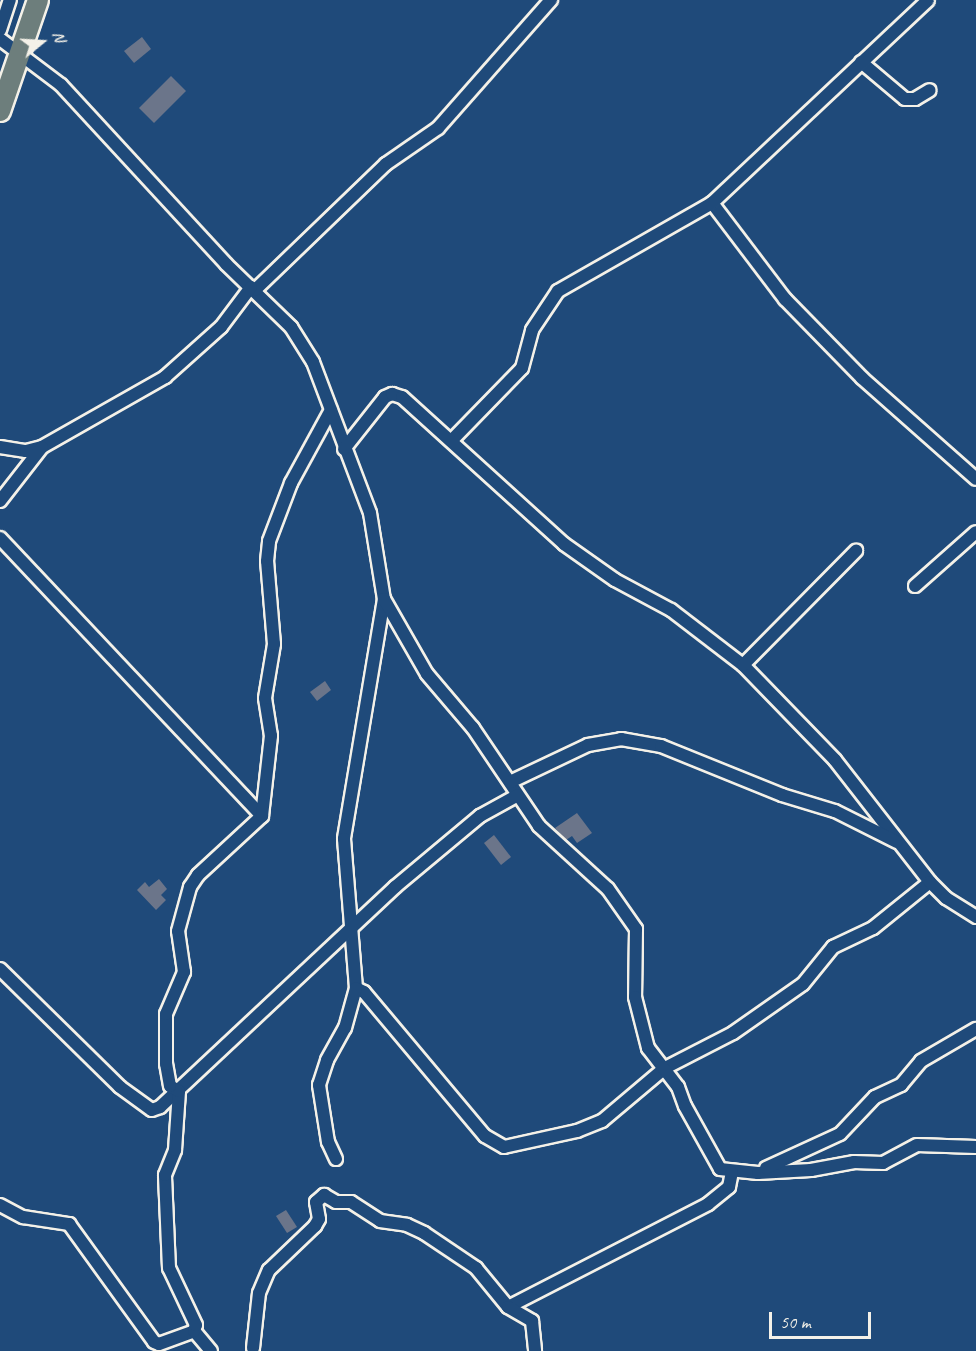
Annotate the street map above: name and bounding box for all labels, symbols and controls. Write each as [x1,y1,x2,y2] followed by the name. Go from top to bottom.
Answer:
[12,12,72,72] north arrow
[48,29,70,44] text: N
[772,1300,874,1338] scale bar
[780,1311,811,1333] text: 50 m

